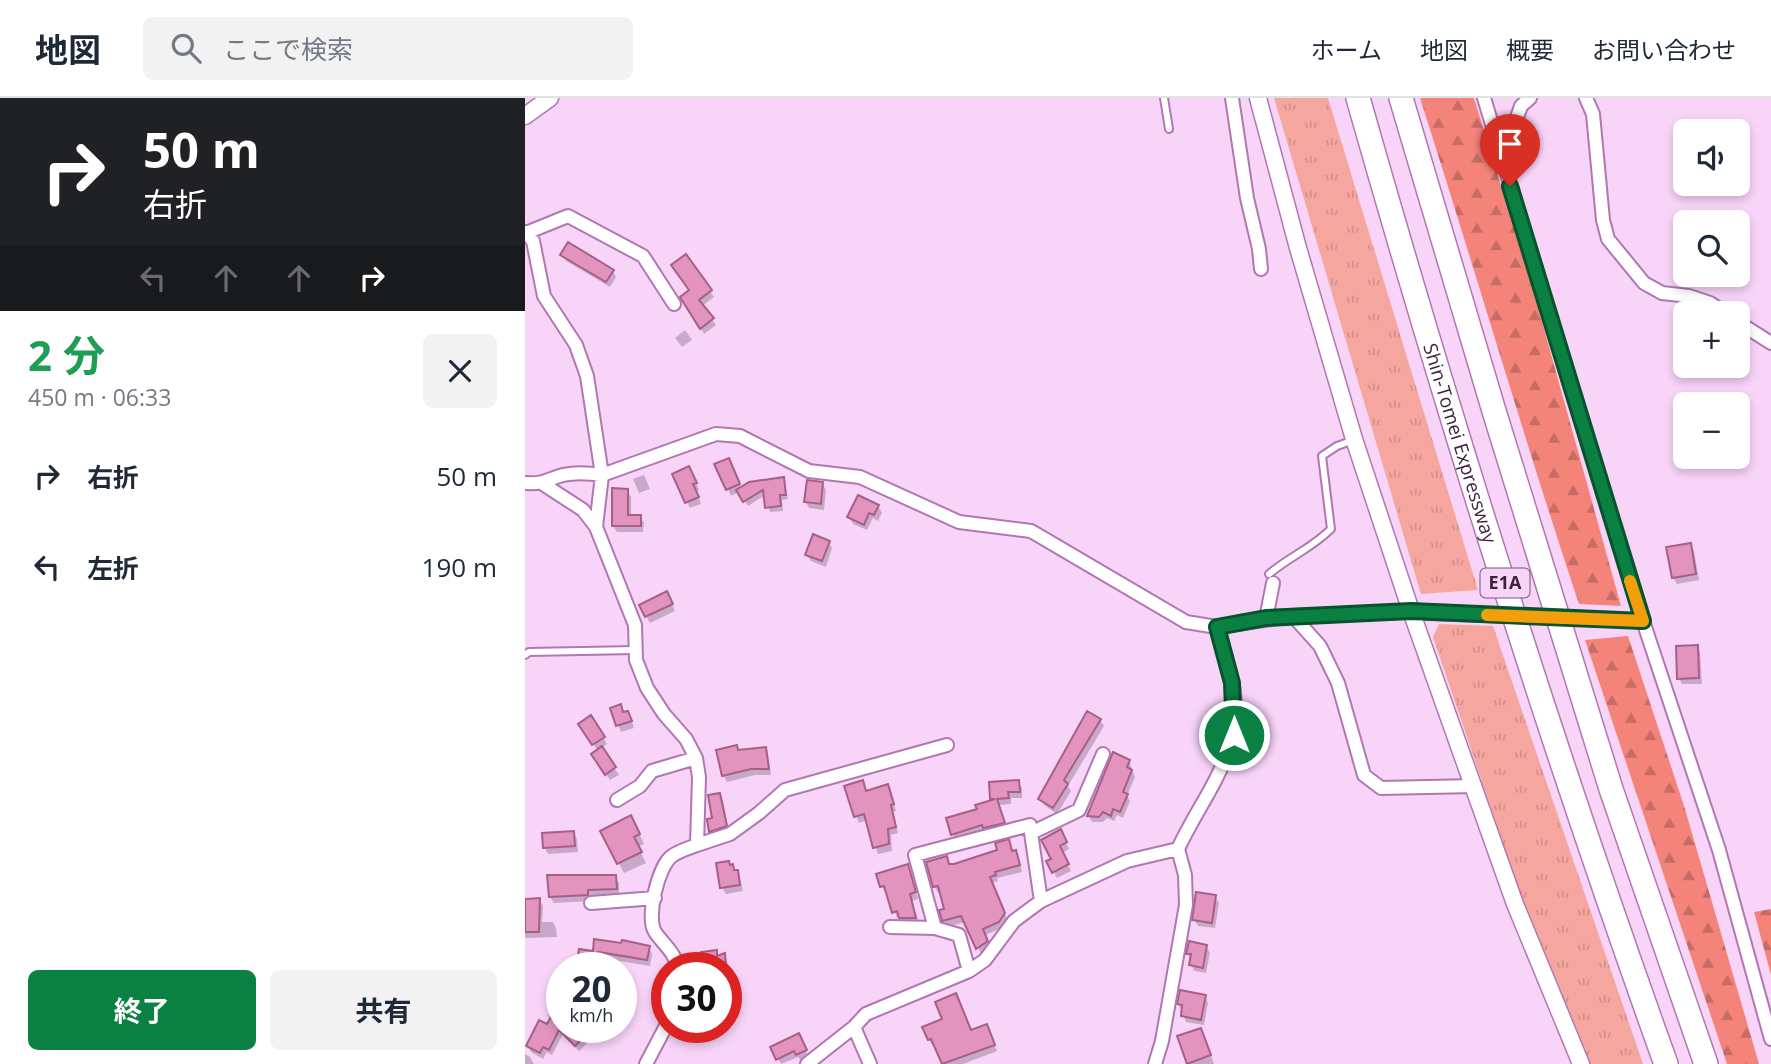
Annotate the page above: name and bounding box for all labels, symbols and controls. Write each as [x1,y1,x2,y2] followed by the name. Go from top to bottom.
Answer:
[143,17,633,80] search box
[35,27,101,72] text: 地図
[167,29,205,67] icon: search
[223,31,353,67] text: ここで検索
[1311,33,1382,66] text: ホーム
[1420,33,1468,66] text: 地図
[1506,33,1554,66] text: 概要
[1592,33,1736,66] text: お問い合わせ
[1480,114,1540,186] pin
[143,116,260,182] text: 50 m
[1673,119,1750,469] map controls
[1673,119,1750,196] button: sound
[1491,125,1529,163] icon: arrive
[28,126,119,217] icon: right
[143,182,207,225] text: 右折
[1673,210,1750,287] button: search
[134,259,172,297] icon: left
[207,259,245,297] icon: ahead
[280,259,318,297] icon: ahead
[353,259,391,297] icon: right
[1673,301,1750,378] button: +
[28,326,105,383] text: 2 分
[423,334,497,408] button: close
[1417,340,1503,547] street label: Shin-Tomei Expressway
[28,381,171,413] text: 450 m · 06:33
[1673,392,1750,469] button: −
[28,457,66,495] icon: right
[436,458,497,494] text: 50 m
[87,459,139,495] text: 右折
[28,548,66,586] icon: left
[422,549,497,585] text: 190 m
[87,550,139,586] text: 左折
[1481,569,1529,598] road number: E1A
[1197,698,1271,772] position arrow
[651,952,742,1043] speed limit sign: 30
[571,965,612,1012] text: 20
[28,970,256,1050] button: 終了
[270,970,497,1050] button: 共有
[570,1003,613,1027] text: km/h

